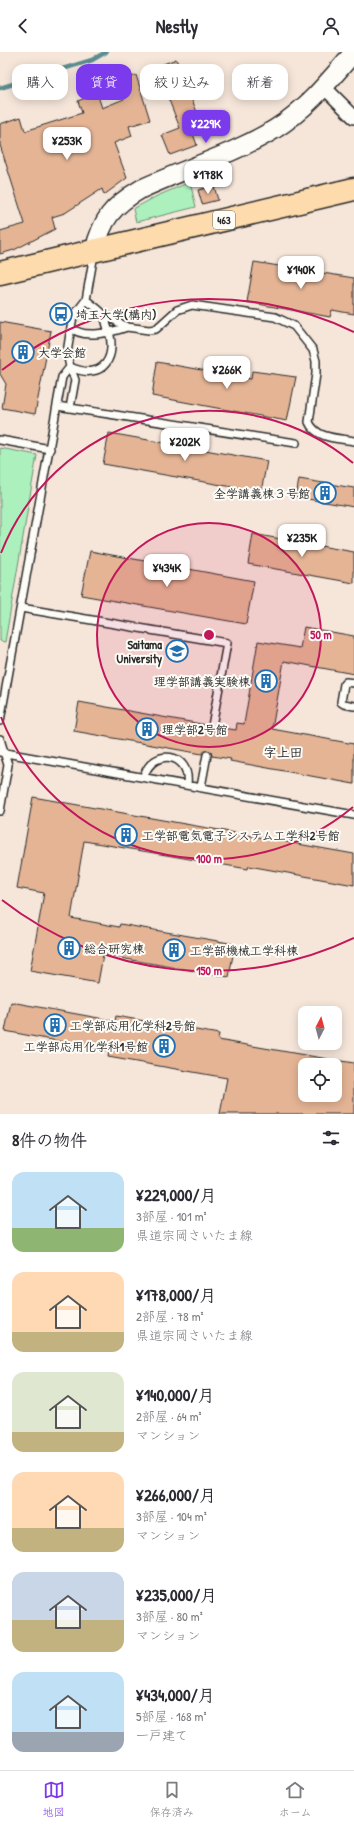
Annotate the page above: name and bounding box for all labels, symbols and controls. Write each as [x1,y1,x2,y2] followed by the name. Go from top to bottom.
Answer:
[156,14,198,39] text: Nestly
[12,15,34,37] icon: back
[320,15,342,37] icon: person
[12,64,68,100] chip: 購入
[76,64,132,100] chip: 賃貸
[140,64,224,100] chip: 絞り込み
[232,64,288,100] chip: 新着
[178,110,234,144] pin: ¥229K
[191,114,221,132] text: ¥229K
[39,127,95,161] pin: ¥253K
[52,131,82,149] text: ¥253K
[180,161,236,195] pin: ¥178K
[193,165,223,183] text: ¥178K
[213,211,235,229] road number: 463
[273,256,329,290] pin: ¥140K
[287,260,315,278] text: ¥140K
[48,301,74,327] bus stop icon: 埼玉大学(構内)
[76,306,156,323] place label: 埼玉大学(構内)
[10,339,36,365] building icon: 大学会館
[38,344,86,361] place label: 大学会館
[199,356,255,390] pin: ¥266K
[212,360,242,378] text: ¥266K
[157,428,213,462] pin: ¥202K
[170,432,200,450] text: ¥202K
[312,480,338,506] building icon: 全学講義棟３号館
[214,485,310,502] place label: 全学講義棟３号館
[274,524,330,558] pin: ¥235K
[287,528,317,546] text: ¥235K
[139,554,195,588] pin: ¥434K
[153,558,181,576] text: ¥434K
[310,626,332,643] text: 50 m
[202,628,216,642] centre of rings
[117,636,162,668] place label: Saitama University
[164,638,190,664] school or university icon: Saitama University
[253,668,279,694] building icon: 理学部講義実験棟
[154,673,250,690] place label: 理学部講義実験棟
[134,716,160,742] building icon: 理学部2号館
[162,721,228,738] place label: 理学部2号館
[263,743,303,761] district label: 字上田
[113,822,139,848] building icon: 工学部電気電子システム工学科2号館
[142,827,339,844] place label: 工学部電気電子システム工学科2号館
[196,850,222,867] text: 100 m
[56,935,82,961] building icon: 総合研究棟
[161,937,187,963] building icon: 工学部機械工学科棟
[84,940,144,957] place label: 総合研究棟
[190,942,298,959] place label: 工学部機械工学科棟
[196,962,222,979] text: 150 m
[298,1006,342,1050] north arrow
[298,1006,342,1102] map controls
[42,1012,68,1038] building icon: 工学部応用化学科2号館
[70,1017,196,1034] place label: 工学部応用化学科2号館
[151,1033,177,1059] building icon: 工学部応用化学科1号館
[24,1038,148,1055] place label: 工学部応用化学科1号館
[298,1058,342,1102] button: locate
[320,1127,342,1149] icon: filters
[12,1128,87,1151] text: 8件の物件
[136,1183,217,1206] text: ¥229,000/月
[44,1188,92,1236] icon: home
[136,1207,207,1225] text: 3部屋 · 101 m²
[136,1226,252,1244] text: 県道宗岡さいたま線
[136,1283,216,1306] text: ¥178,000/月
[44,1288,92,1336] icon: home
[136,1307,204,1325] text: 2部屋 · 78 m²
[136,1326,252,1344] text: 県道宗岡さいたま線
[136,1383,215,1406] text: ¥140,000/月
[44,1388,92,1436] icon: home
[136,1407,202,1425] text: 2部屋 · 64 m²
[136,1426,200,1444] text: マンション
[136,1483,216,1506] text: ¥266,000/月
[44,1488,92,1536] icon: home
[136,1507,207,1525] text: 3部屋 · 104 m²
[136,1526,200,1544] text: マンション
[136,1583,217,1606] text: ¥235,000/月
[44,1588,92,1636] icon: home
[136,1607,203,1625] text: 3部屋 · 80 m²
[136,1626,200,1644] text: マンション
[136,1683,215,1706] text: ¥434,000/月
[44,1688,92,1736] icon: home
[136,1707,206,1725] text: 5部屋 · 168 m²
[136,1726,188,1744] text: 一戸建て
[43,1779,65,1819] tab: 地図
[150,1779,194,1819] tab: 保存済み
[279,1779,311,1819] tab: ホーム

